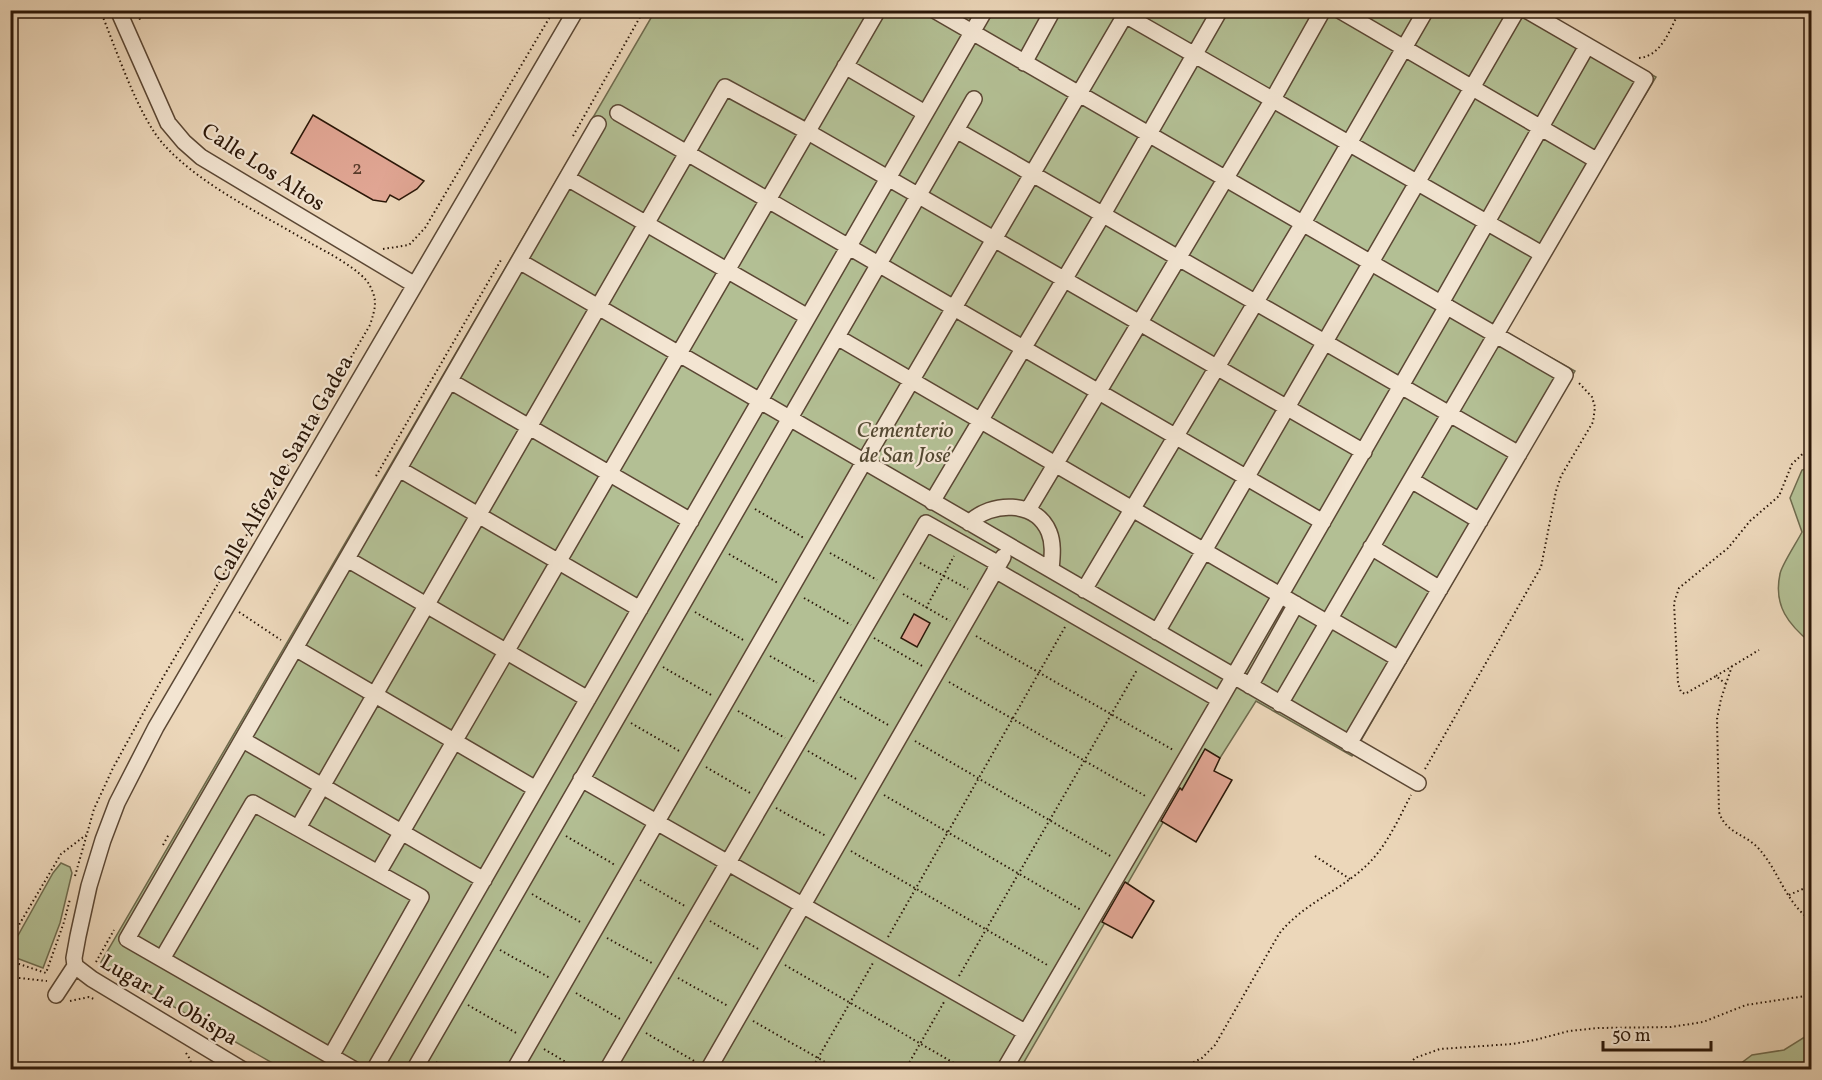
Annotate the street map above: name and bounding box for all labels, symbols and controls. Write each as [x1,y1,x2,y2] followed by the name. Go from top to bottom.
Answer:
[195,116,331,220] street label: Calle Los Altos
[352,155,362,183] house number: 2
[206,350,362,588] street label: Calle Alfoz de Santa Gadea
[856,416,954,472] park label: Cementerio de San José
[94,948,244,1055] street label: Lugar La Obispa
[1603,1014,1711,1052] scale bar
[1612,1024,1651,1049] text: 50 m

